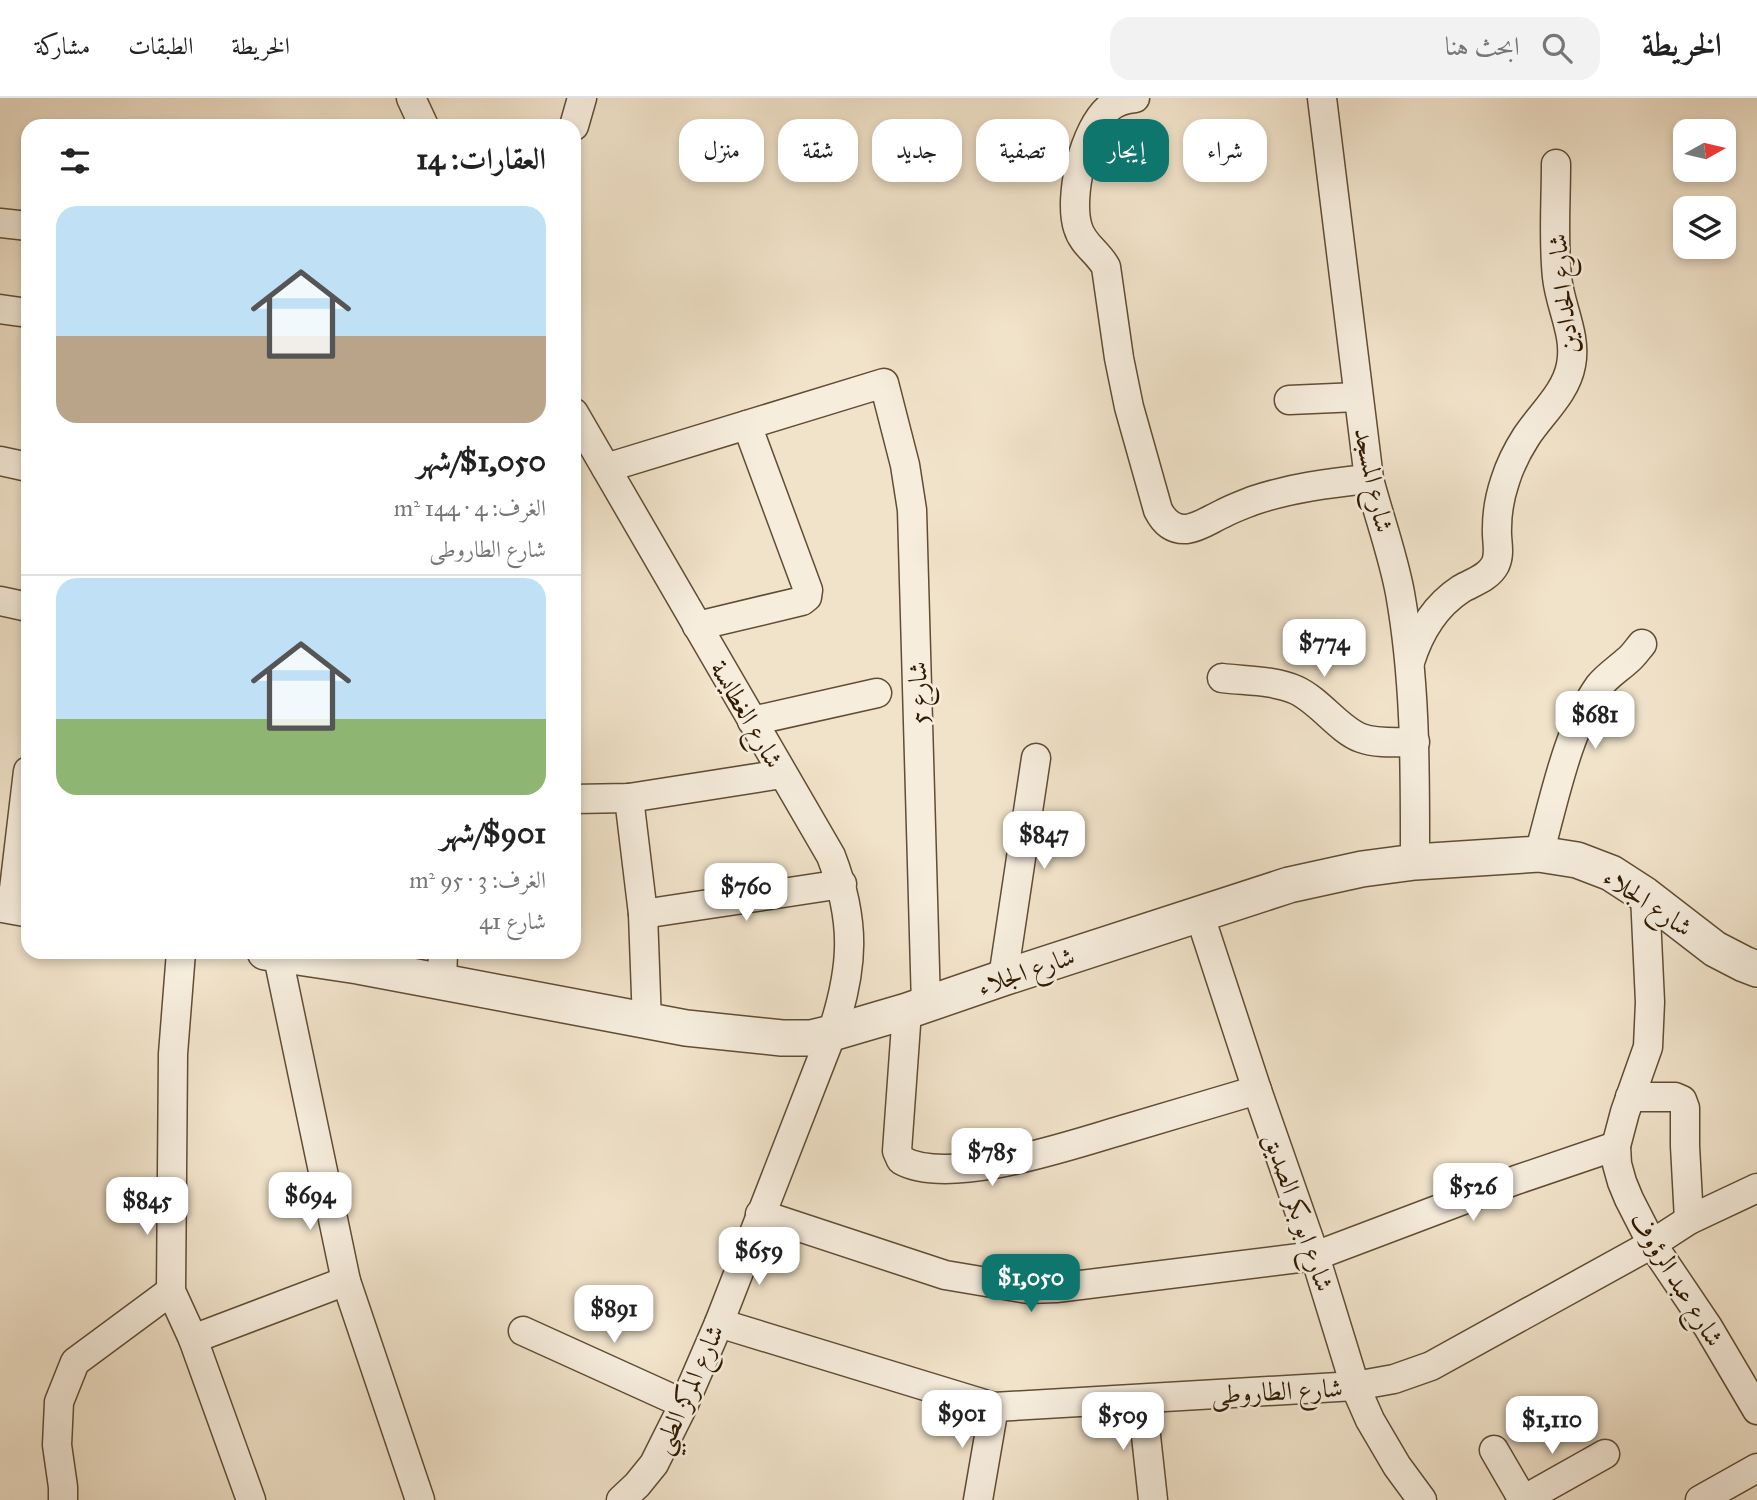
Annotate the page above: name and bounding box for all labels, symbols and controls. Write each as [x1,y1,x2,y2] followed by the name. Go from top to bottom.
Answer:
[1110,17,1600,80] search box
[1642,25,1722,65] text: الخريطة
[1538,29,1576,67] icon: search
[1445,30,1520,62] text: ابحث هنا
[35,31,90,61] text: مشاركة
[128,31,194,61] text: الطبقات
[232,31,290,61] text: الخريطة
[679,119,764,182] chip: منزل
[778,119,858,182] chip: شقة
[872,119,962,182] chip: جديد
[976,119,1069,182] chip: تصفية
[1083,119,1169,182] chip: إيجار
[1183,119,1267,182] chip: شراء
[1673,119,1736,182] north arrow
[1673,119,1736,259] map controls
[416,141,546,177] text: العقارات: 14
[56,142,94,180] icon: filters
[1673,196,1736,259] button: layers
[1541,232,1591,356] street label: شارع الحدادين
[238,251,364,377] icon: home
[1341,425,1401,537] street label: شارع المسجد
[417,443,546,479] text: $1,050/شهر
[394,494,546,522] text: الغرف: 4 · 144 m²
[429,535,546,563] text: شارع الطاروطى
[1283,620,1365,679] pin: $774
[238,623,364,749] icon: home
[1299,628,1349,656] text: $774
[698,654,791,777] street label: شارع الغطايسة
[901,661,941,725] street label: شارع 5
[1554,692,1636,751] pin: $681
[1572,700,1618,728] text: $681
[1003,812,1085,871] pin: $847
[440,815,546,851] text: $901/شهر
[1019,820,1069,848] text: $847
[1594,861,1699,948] street label: شارع الجلاء
[705,864,787,923] pin: $760
[409,866,546,894] text: الغرف: 3 · 95 m²
[720,872,772,900] text: $760
[479,907,546,935] text: شارع 41
[973,939,1081,1008] street label: شارع الجلاء
[951,1128,1033,1188] pin: $785
[1251,1129,1341,1297] street label: شارع ابو بكر الصديق
[968,1137,1017,1165] text: $785
[1432,1164,1514,1223] pin: $526
[269,1172,351,1232] pin: $694
[1449,1172,1497,1200] text: $526
[106,1178,188,1237] pin: $845
[285,1181,335,1209] text: $694
[122,1186,172,1214] text: $845
[1618,1206,1731,1355] street label: شارع عبد الرؤوف
[718,1228,800,1287] pin: $659
[735,1236,783,1264] text: $659
[974,1254,1088,1314] pin: $1,050
[998,1263,1064,1291] text: $1,050
[573,1286,655,1345] pin: $891
[590,1294,638,1322] text: $891
[645,1320,738,1462] street label: شارع المركز الطبي
[1210,1372,1344,1416] street label: شارع الطاروطى
[921,1390,1003,1450] pin: $901
[1082,1392,1164,1452] pin: $509
[1495,1396,1609,1456] pin: $1,110
[938,1399,986,1427] text: $901
[1098,1401,1148,1429] text: $509
[1522,1405,1582,1433] text: $1,110

